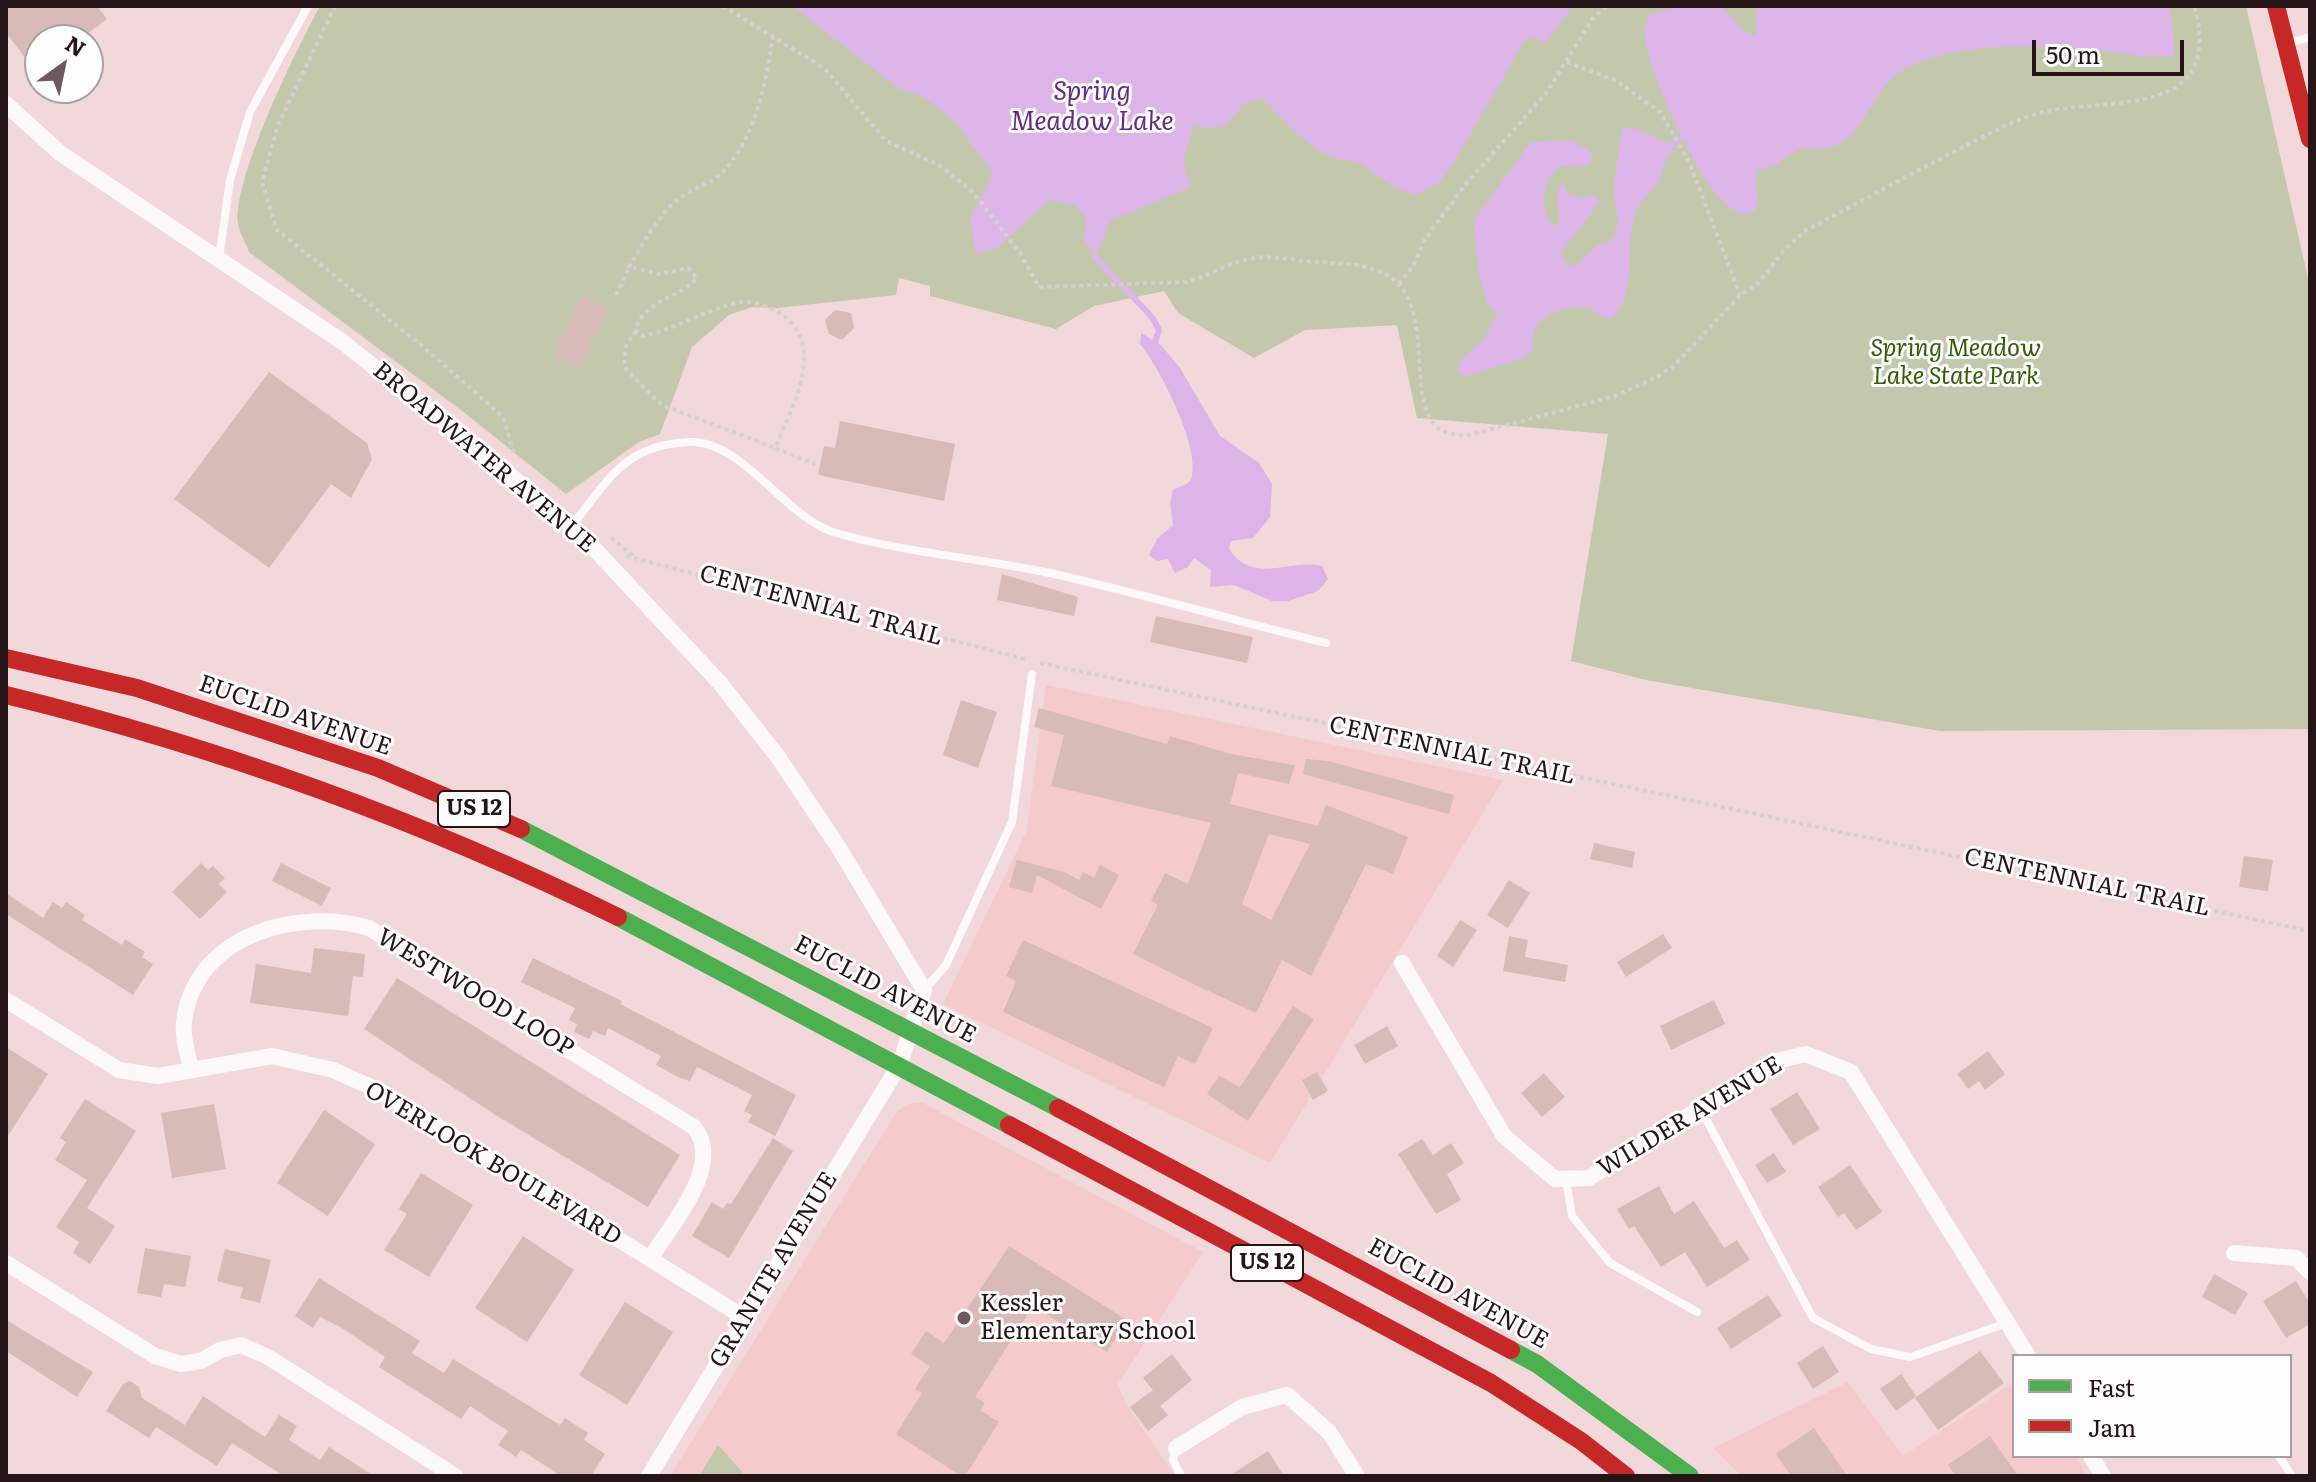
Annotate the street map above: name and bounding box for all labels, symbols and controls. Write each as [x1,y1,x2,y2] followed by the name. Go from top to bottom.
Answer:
[24,24,104,104] north arrow
[2036,24,2188,74] scale bar
[60,26,93,64] text: N
[2046,36,2100,71] text: 50 m
[1010,76,1174,138] water label: Spring Meadow Lake
[1871,335,2041,391] park label: Spring Meadow Lake State Park
[367,356,601,560] street label: BROADWATER AVENUE
[696,560,946,652] street label: CENTENNIAL TRAIL
[195,669,395,763] street label: EUCLID AVENUE
[1326,711,1578,791] street label: CENTENNIAL TRAIL
[438,791,510,827] road number: US 12
[1961,843,2213,923] street label: CENTENNIAL TRAIL
[371,923,579,1063] street label: WESTWOOD LOOP
[789,930,981,1050] street label: EUCLID AVENUE
[1593,1051,1787,1183] street label: WILDER AVENUE
[359,1076,627,1252] street label: OVERLOOK BOULEVARD
[704,1167,844,1373] street label: GRANITE AVENUE
[1363,1232,1553,1356] street label: EUCLID AVENUE
[1231,1245,1303,1281] road number: US 12
[980,1290,1196,1346] place label: Kessler Elementary School
[955,1309,973,1327] marker: Kessler Elementary School
[2012,1354,2292,1458] legend
[2088,1369,2135,1404] text: Fast
[2088,1409,2136,1444] text: Jam

